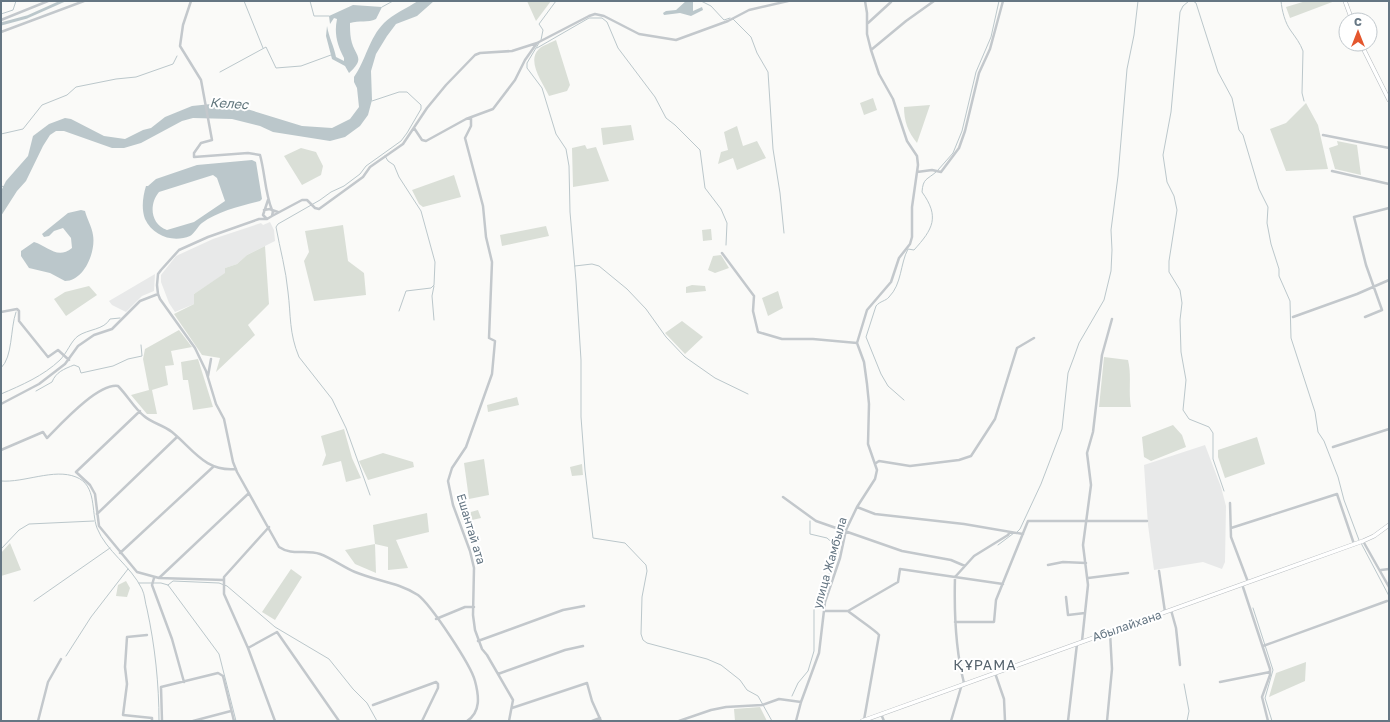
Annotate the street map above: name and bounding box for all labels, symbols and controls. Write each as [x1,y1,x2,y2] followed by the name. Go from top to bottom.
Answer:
[1338,12,1378,52] north arrow
[1354,15,1362,28] text: С
[209,94,250,112] water label: Келес
[454,492,489,566] street label: Ешантай ата
[809,515,850,610] street label: улица Жамбыла
[1090,607,1163,644] street label: Абылайхана
[953,656,1017,673] district label: ҚҰРАМА

